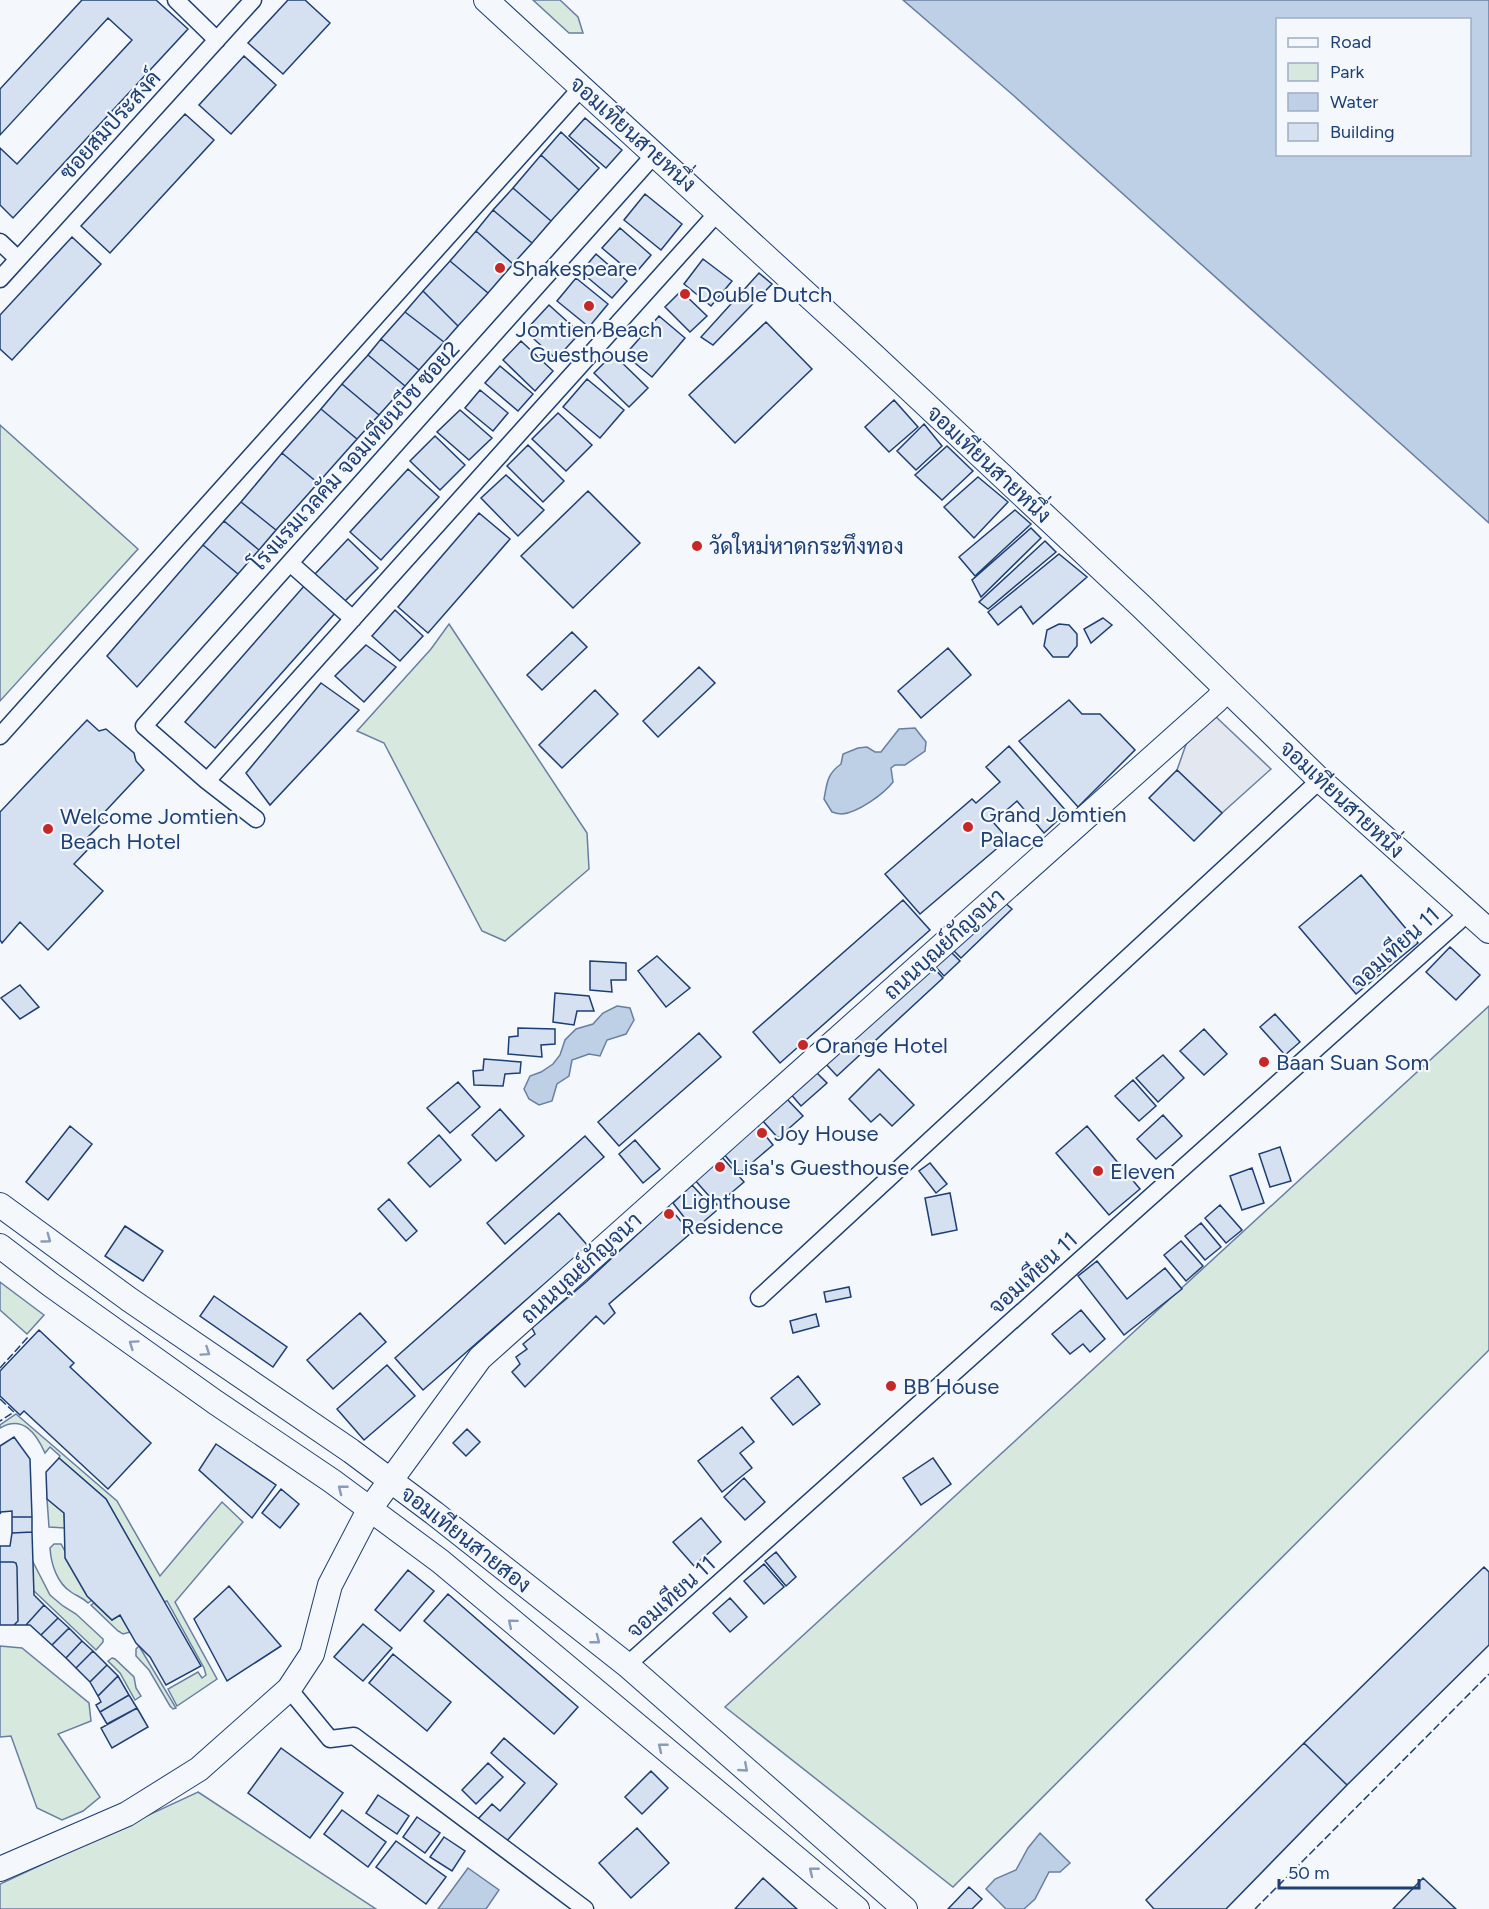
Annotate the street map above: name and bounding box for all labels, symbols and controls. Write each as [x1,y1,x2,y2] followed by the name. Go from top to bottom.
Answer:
[1276,18,1471,156] legend
[1330,31,1371,53] text: Road
[1330,61,1365,83] text: Park
[53,64,166,185] street label: ซอยสมประสงค์
[564,66,706,198] street label: จอมเทียนสายหนึ่ง
[1330,91,1378,113] text: Water
[1330,121,1395,143] text: Building
[512,255,637,282] place label: Shakespeare
[493,261,507,275] marker: Shakespeare
[697,281,832,308] place label: Double Dutch
[678,287,692,301] marker: Double Dutch
[582,299,596,313] marker: Jomtien Beach Guesthouse
[516,316,662,368] place label: Jomtien Beach Guesthouse
[243,335,465,577] street label: โรงแรมเวลคัม จอมเทียนบีช ซอย2
[921,395,1061,529] street label: จอมเทียนสายหนึ่ง
[709,532,904,560] place label: วัดใหม่หาดกระทึงทอง
[690,539,704,553] marker: วัดใหม่หาดกระทึงทอง
[1274,730,1414,864] street label: จอมเทียนสายหนึ่ง
[980,801,1127,853] place label: Grand Jomtien Palace
[60,803,238,855] place label: Welcome Jomtien Beach Hotel
[961,820,975,834] marker: Grand Jomtien Palace
[41,822,55,836] marker: Welcome Jomtien Beach Hotel
[877,882,1011,1007] street label: ถนนบุณย์กัญจนา
[1345,901,1445,995] street label: จอมเทียน 11
[815,1032,948,1059] place label: Orange Hotel
[796,1038,810,1052] marker: Orange Hotel
[1276,1049,1429,1076] place label: Baan Suan Som
[1257,1055,1271,1069] marker: Baan Suan Som
[774,1120,879,1147] place label: Joy House
[755,1126,769,1140] marker: Joy House
[732,1154,909,1181] place label: Lisa's Guesthouse
[1110,1158,1175,1185] place label: Eleven
[713,1160,727,1174] marker: Lisa's Guesthouse
[1091,1164,1105,1178] marker: Eleven
[681,1188,791,1240] place label: Lighthouse Residence
[514,1206,648,1331] street label: ถนนบุณย์กัญจนา
[662,1207,676,1221] marker: Lighthouse Residence
[983,1226,1083,1320] street label: จอมเทียน 11
[41,1232,52,1243] one-way arrow
[129,1340,140,1351] one-way arrow
[199,1345,210,1356] one-way arrow
[903,1373,999,1400] place label: BB House
[884,1379,898,1393] marker: BB House
[395,1480,537,1598] street label: จอมเทียนสายสอง
[338,1486,349,1497] one-way arrow
[621,1550,721,1644] street label: จอมเทียน 11
[508,1619,519,1630] one-way arrow
[589,1633,600,1644] one-way arrow
[658,1743,669,1754] one-way arrow
[737,1760,748,1771] one-way arrow
[1279,1852,1418,1890] scale bar
[1288,1862,1330,1884] text: 50 m
[809,1867,820,1878] one-way arrow

